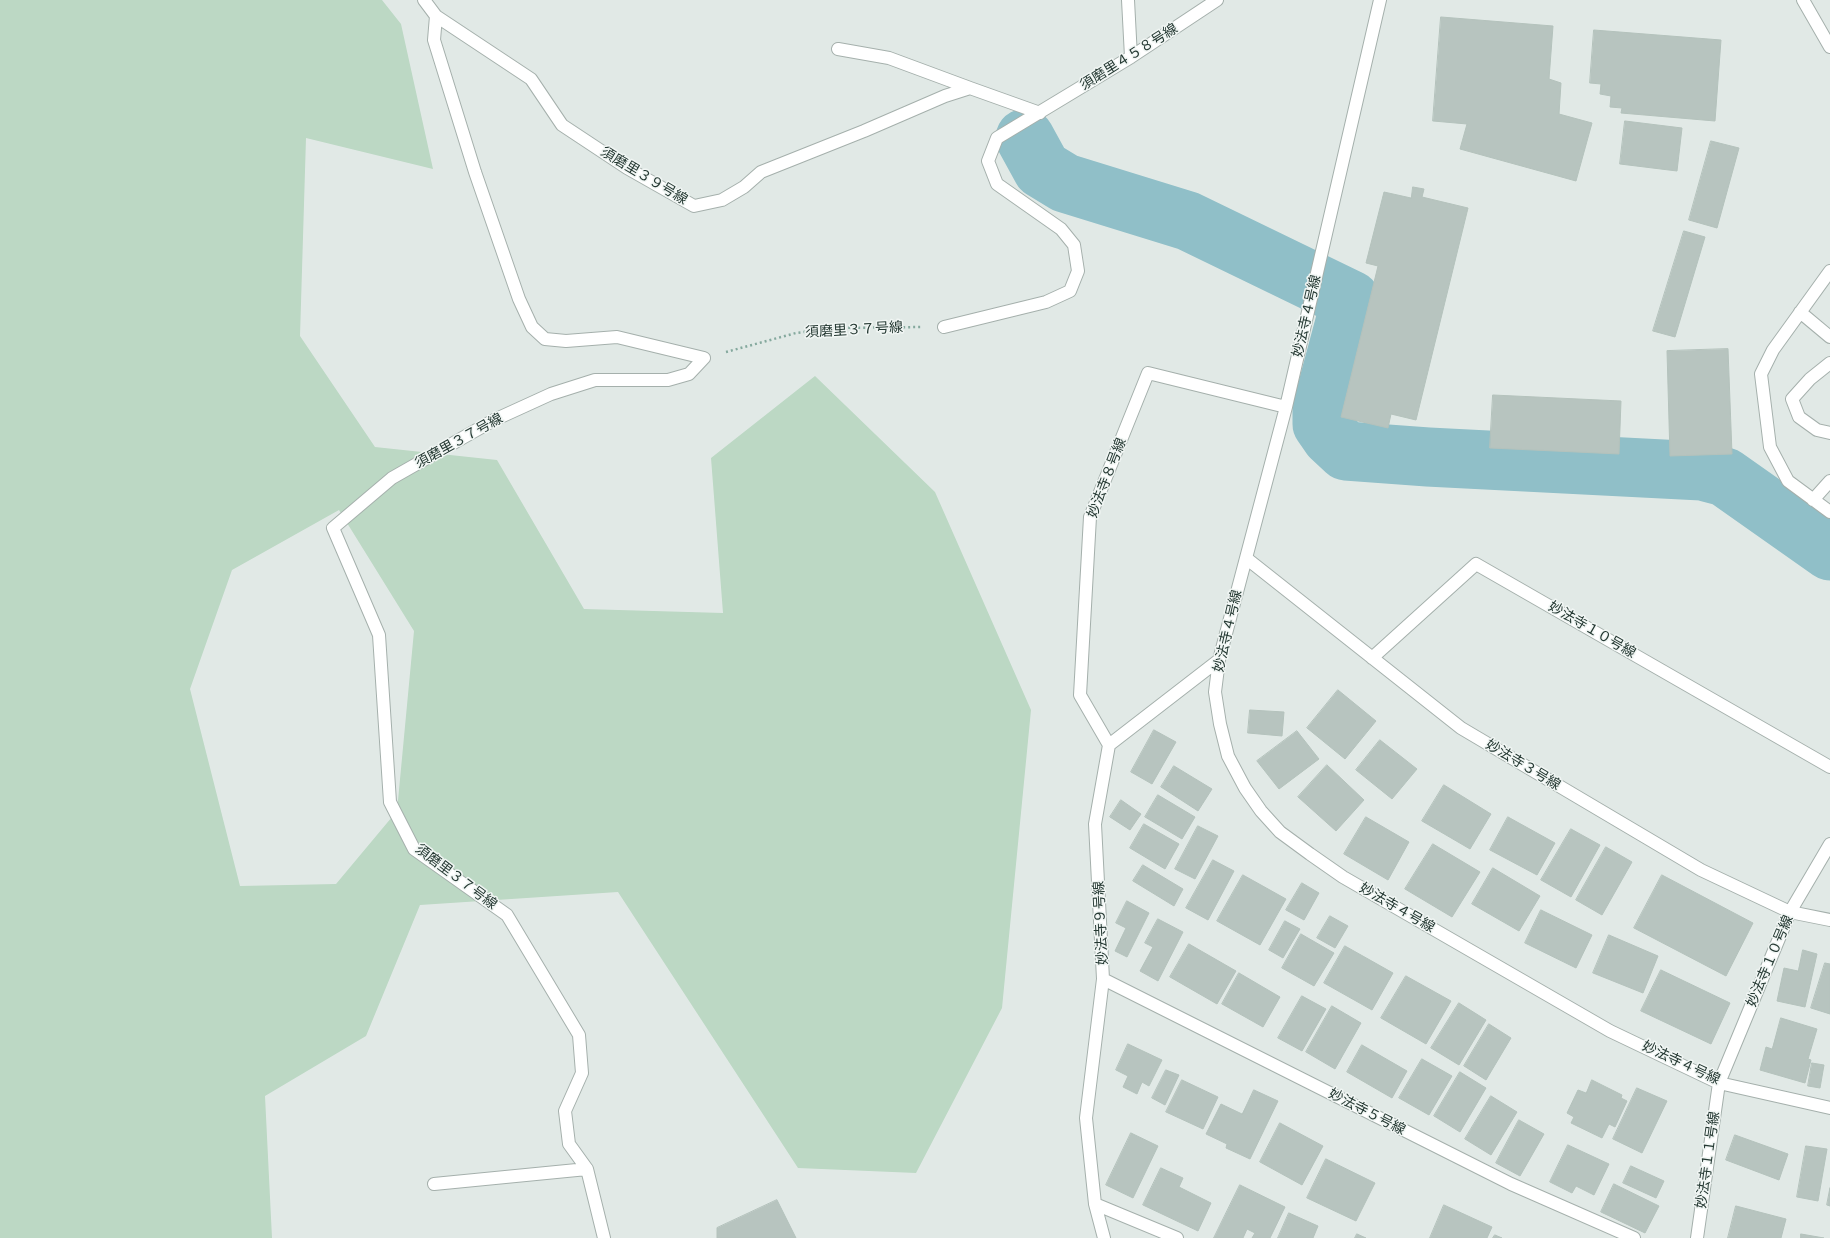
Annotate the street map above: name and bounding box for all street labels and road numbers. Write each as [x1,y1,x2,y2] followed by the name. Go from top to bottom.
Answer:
[1077,20,1181,94] street label: 須磨里４５８号線
[598,144,690,208] street label: 須磨里３９号線
[1289,273,1325,359] street label: 妙法寺４号線
[805,319,903,341] street label: 須磨里３７号線
[412,410,506,472] street label: 須磨里３７号線
[1084,436,1130,520] street label: 妙法寺８号線
[1210,588,1246,674] street label: 妙法寺４号線
[1545,598,1639,662] street label: 妙法寺１０号線
[1483,736,1563,794] street label: 妙法寺３号線
[412,841,500,913] street label: 須磨里３７号線
[1356,880,1438,936] street label: 妙法寺４号線
[1090,881,1112,965] street label: 妙法寺９号線
[1743,913,1797,1009] street label: 妙法寺１０号線
[1639,1038,1723,1088] street label: 妙法寺４号線
[1326,1085,1408,1139] street label: 妙法寺５号線
[1693,1110,1723,1210] street label: 妙法寺１１号線

